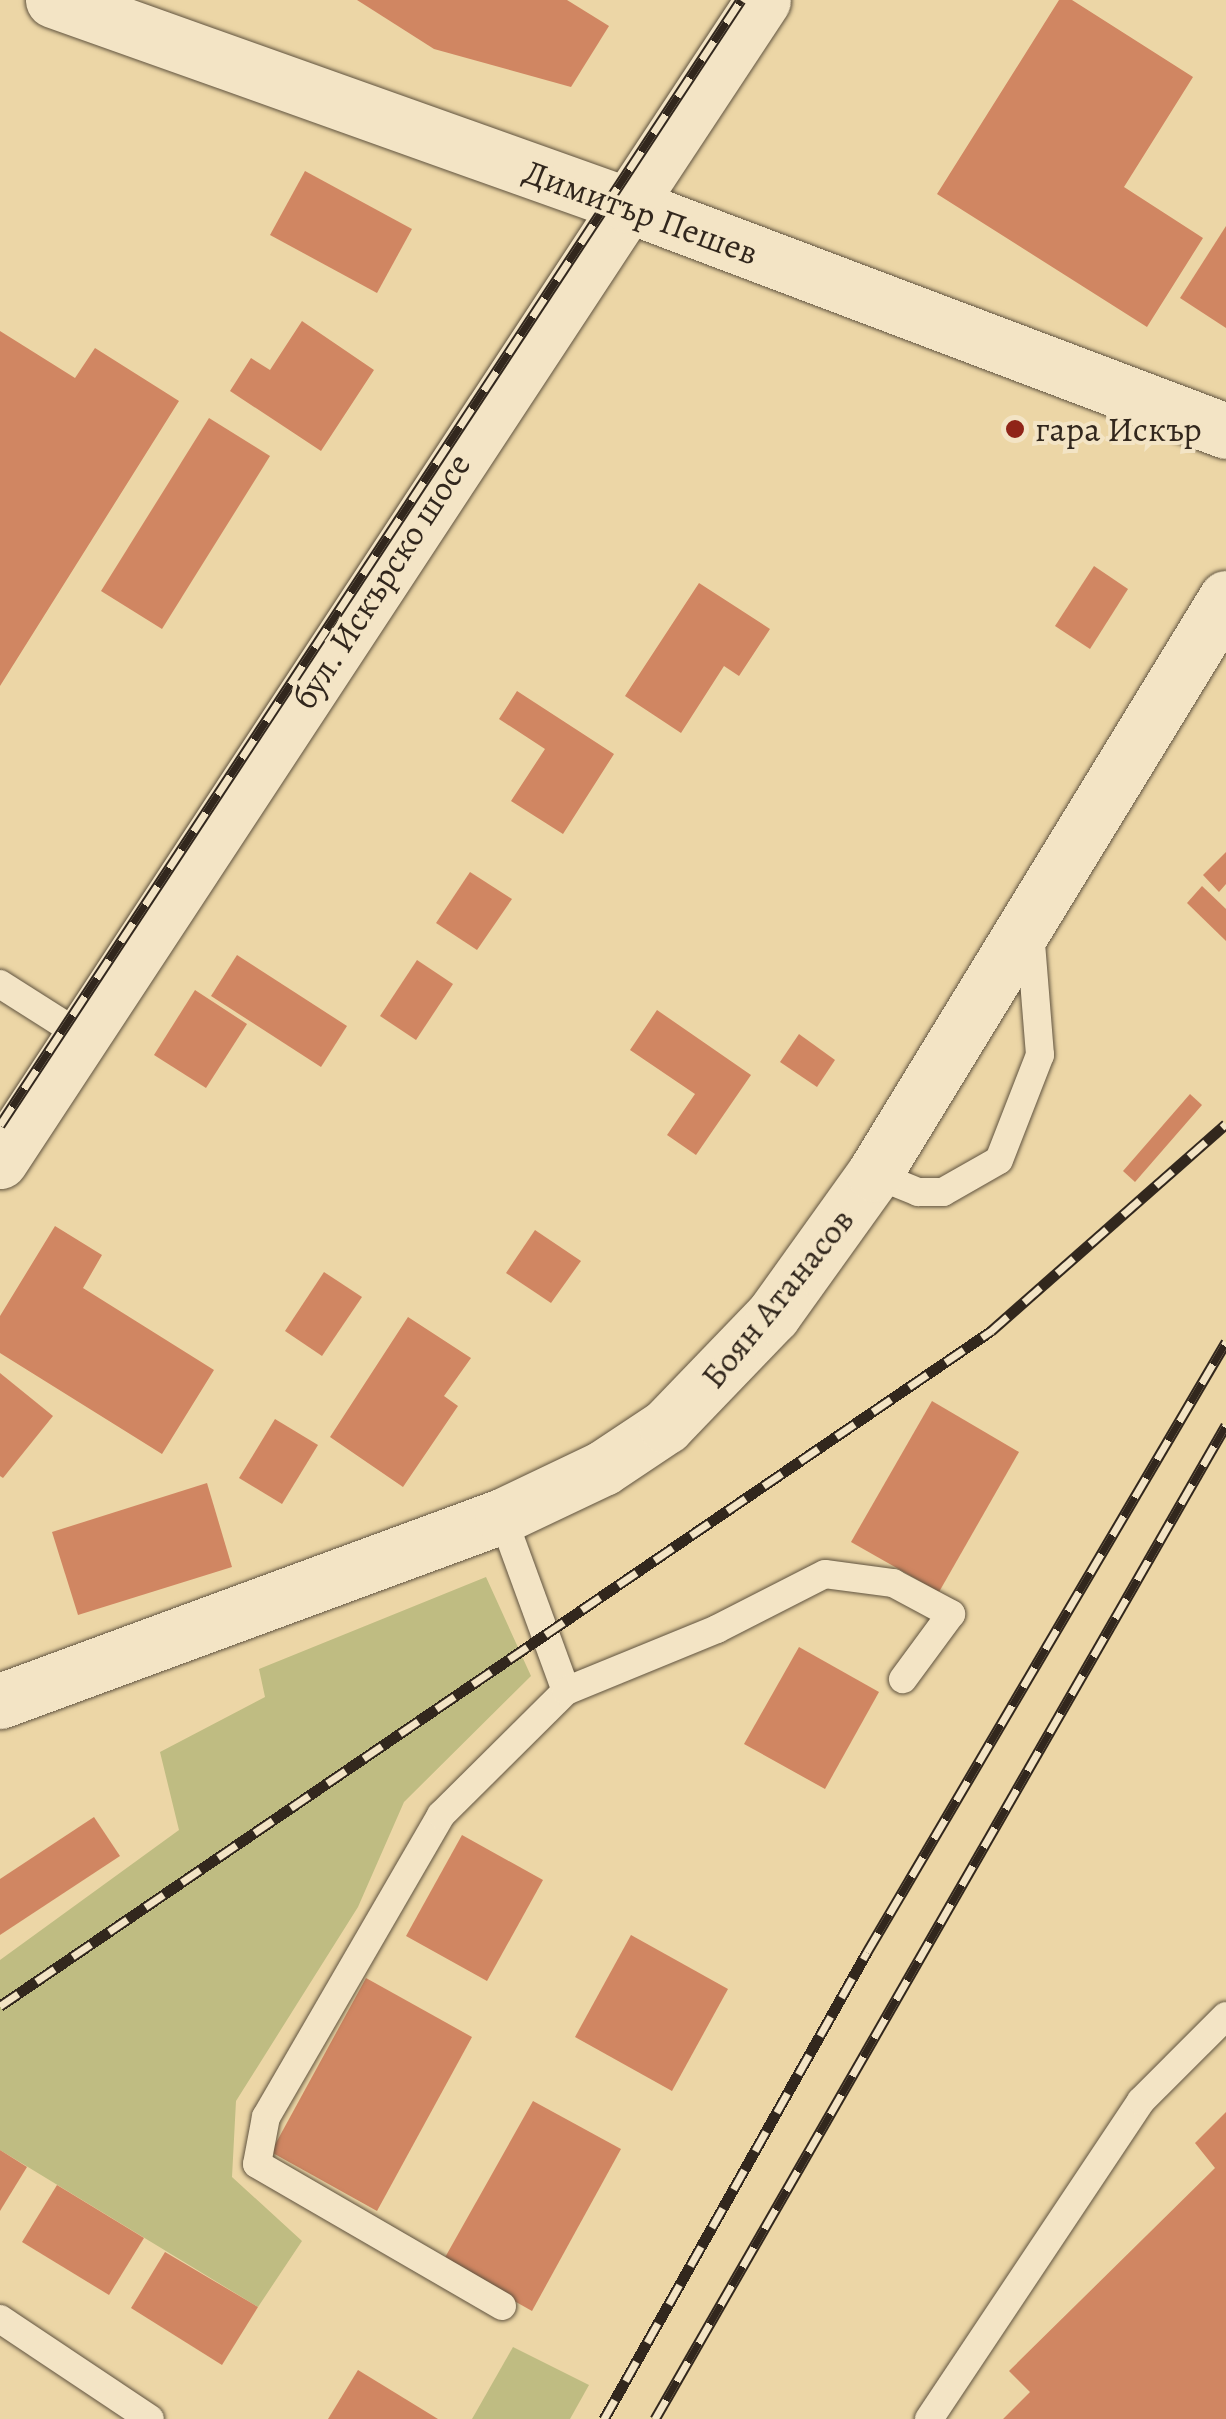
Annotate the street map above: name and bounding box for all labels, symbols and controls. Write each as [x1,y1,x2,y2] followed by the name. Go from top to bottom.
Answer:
[518,150,764,274] street label: Димитър Пешев
[1035,408,1202,450] place label: гара Искър
[1004,418,1026,440] marker: гара Искър
[282,445,480,717] street label: бул. Искърско шосе
[692,1199,862,1397] street label: Боян Атанасов

